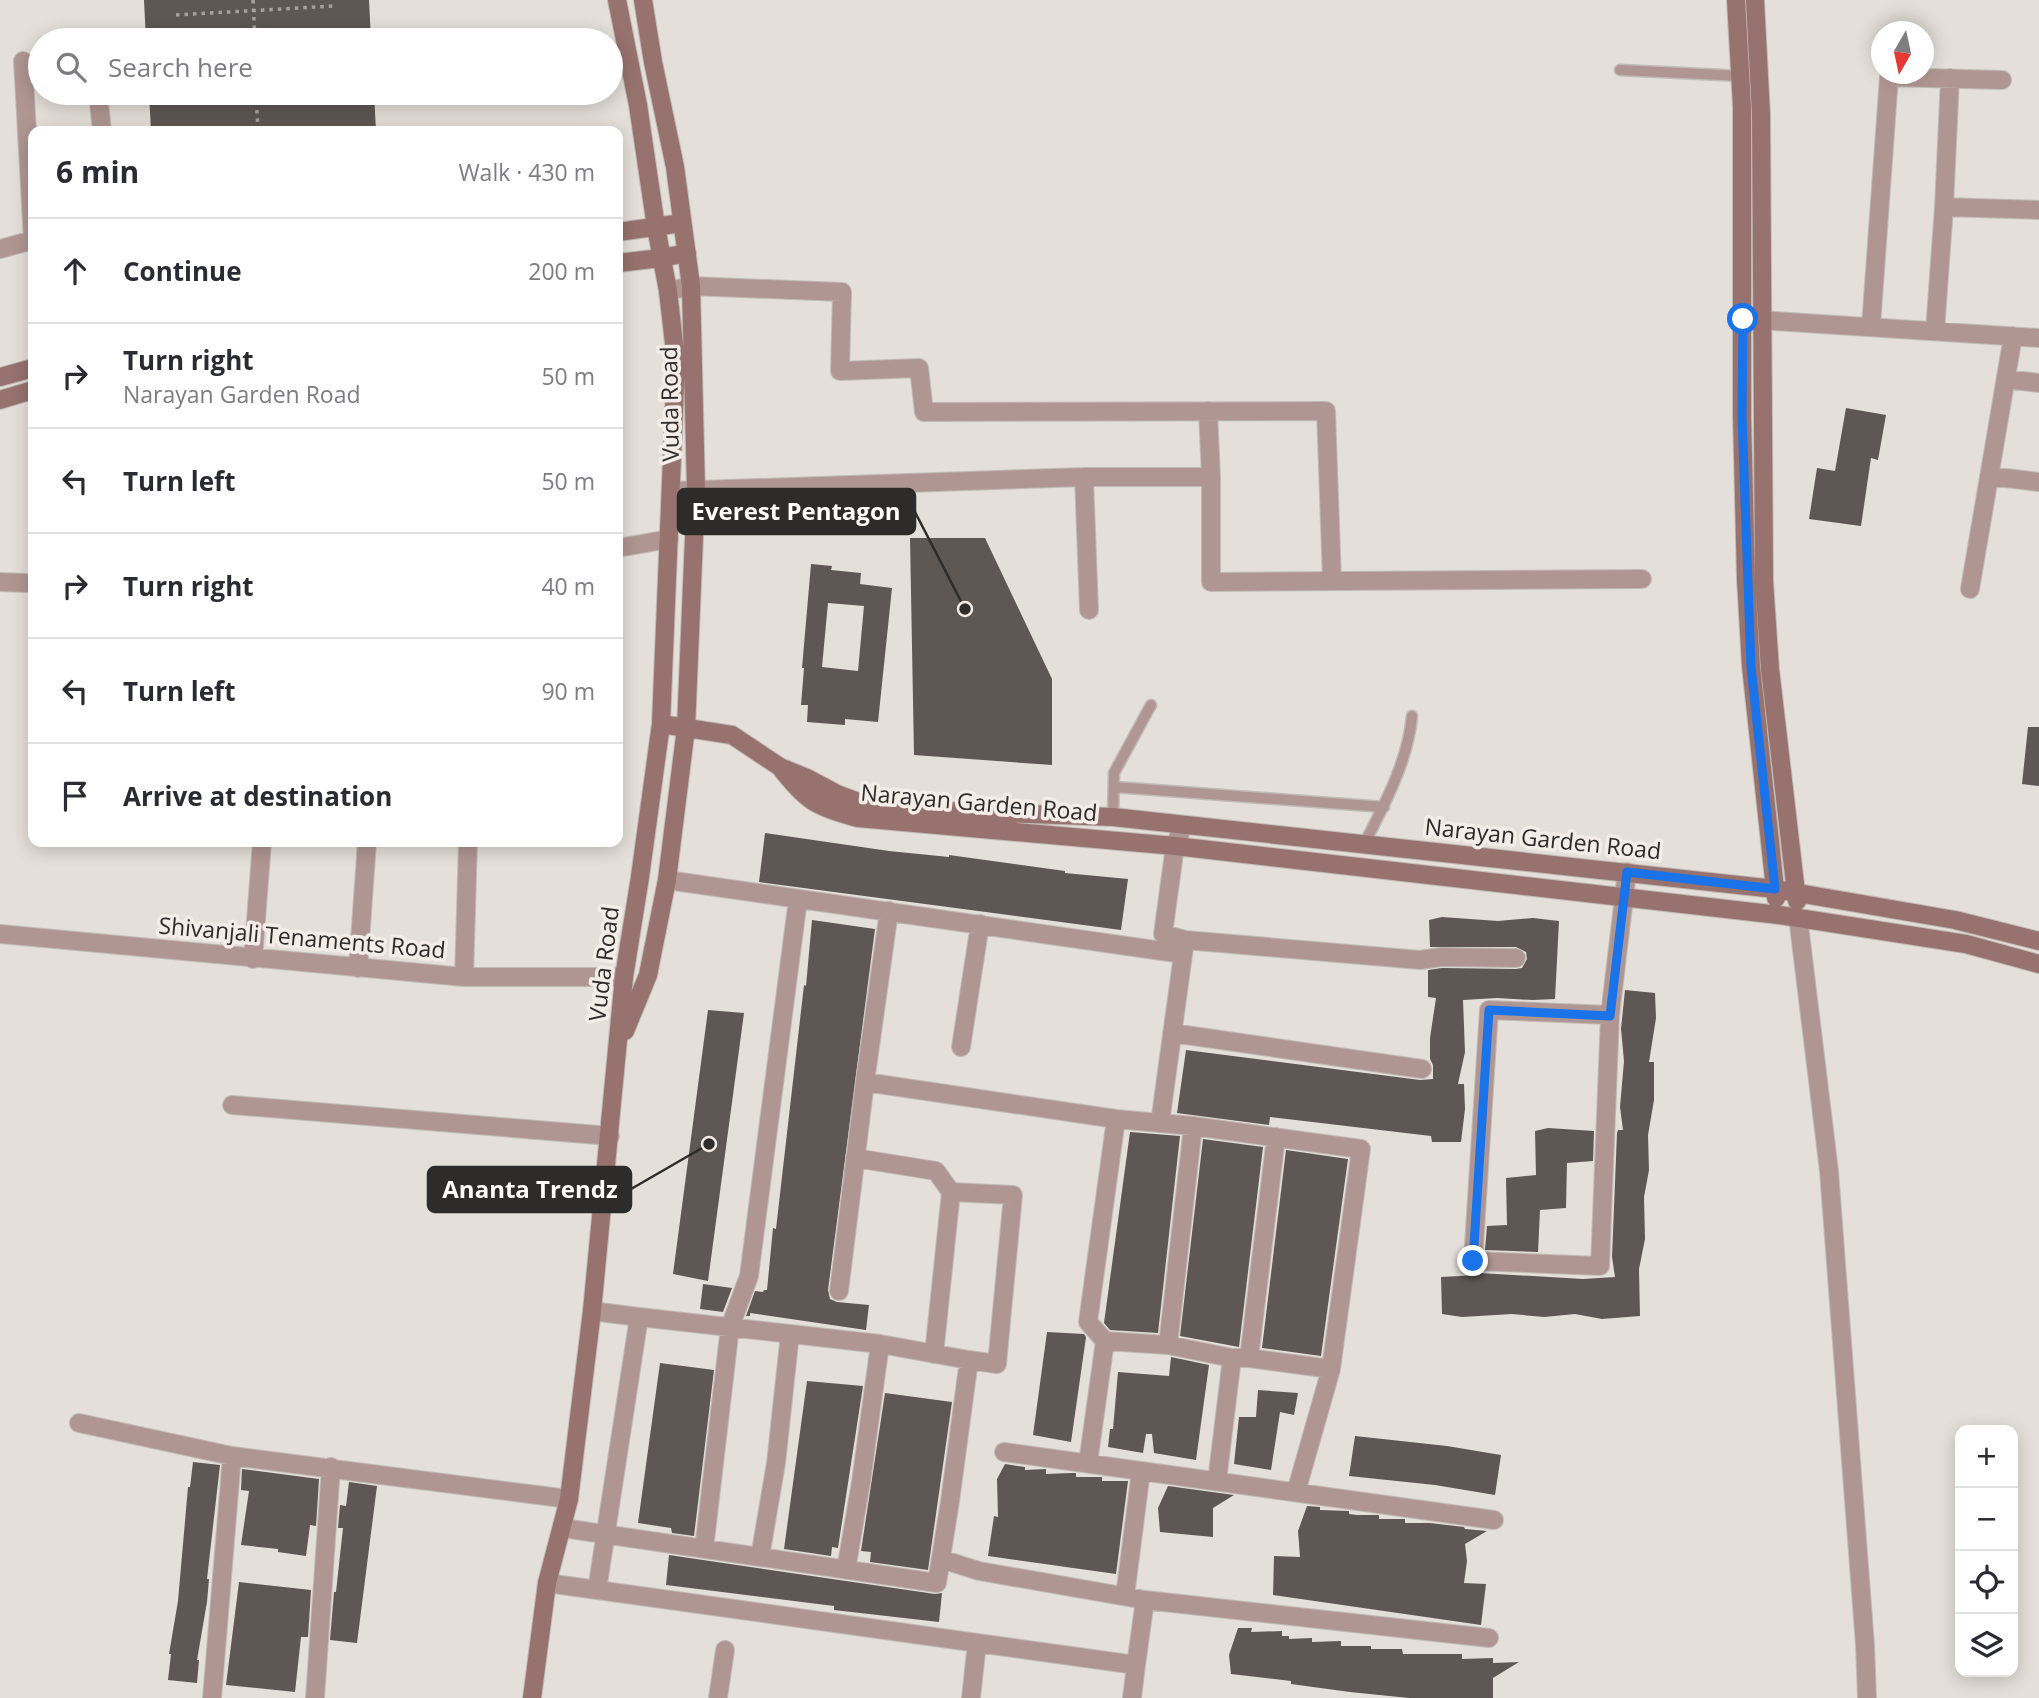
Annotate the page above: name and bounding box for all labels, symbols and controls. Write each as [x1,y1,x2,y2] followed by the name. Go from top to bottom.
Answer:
[1871,21,1934,84] north arrow
[28,28,623,105] search box
[52,48,90,86] icon: search
[108,49,253,85] text: Search here
[56,151,139,192] text: 6 min
[458,156,595,188] text: Walk · 430 m
[56,252,94,290] icon: ahead
[123,253,242,289] text: Continue
[528,255,595,287] text: 200 m
[1727,303,1758,334] route start
[123,342,254,378] text: Turn right
[652,346,686,462] street label: Vuda Road
[56,357,94,395] icon: right
[541,360,595,392] text: 50 m
[123,378,361,410] text: Narayan Garden Road
[56,462,94,500] icon: left
[123,463,235,499] text: Turn left
[541,465,595,497] text: 50 m
[678,489,915,534] callout: Everest Pentagon
[691,494,901,527] text: Everest Pentagon
[56,567,94,605] icon: right
[123,568,254,604] text: Turn right
[541,570,595,602] text: 40 m
[56,672,94,710] icon: left
[123,673,235,709] text: Turn left
[541,675,595,707] text: 90 m
[859,776,1099,828] street label: Narayan Garden Road
[56,777,94,815] icon: arrive
[123,778,392,814] text: Arrive at destination
[1423,810,1663,866] street label: Narayan Garden Road
[580,905,626,1023] street label: Vuda Road
[157,909,447,965] street label: Shivanjali Tenaments Road
[428,1167,631,1212] callout: Ananta Trendz
[442,1172,618,1205] text: Ananta Trendz
[1457,1245,1488,1276] route end
[1955,1425,2018,1677] map controls
[1955,1425,2018,1488] button: +
[1955,1488,2018,1551] button: −
[1955,1551,2018,1614] button: locate
[1955,1614,2018,1677] button: layers

